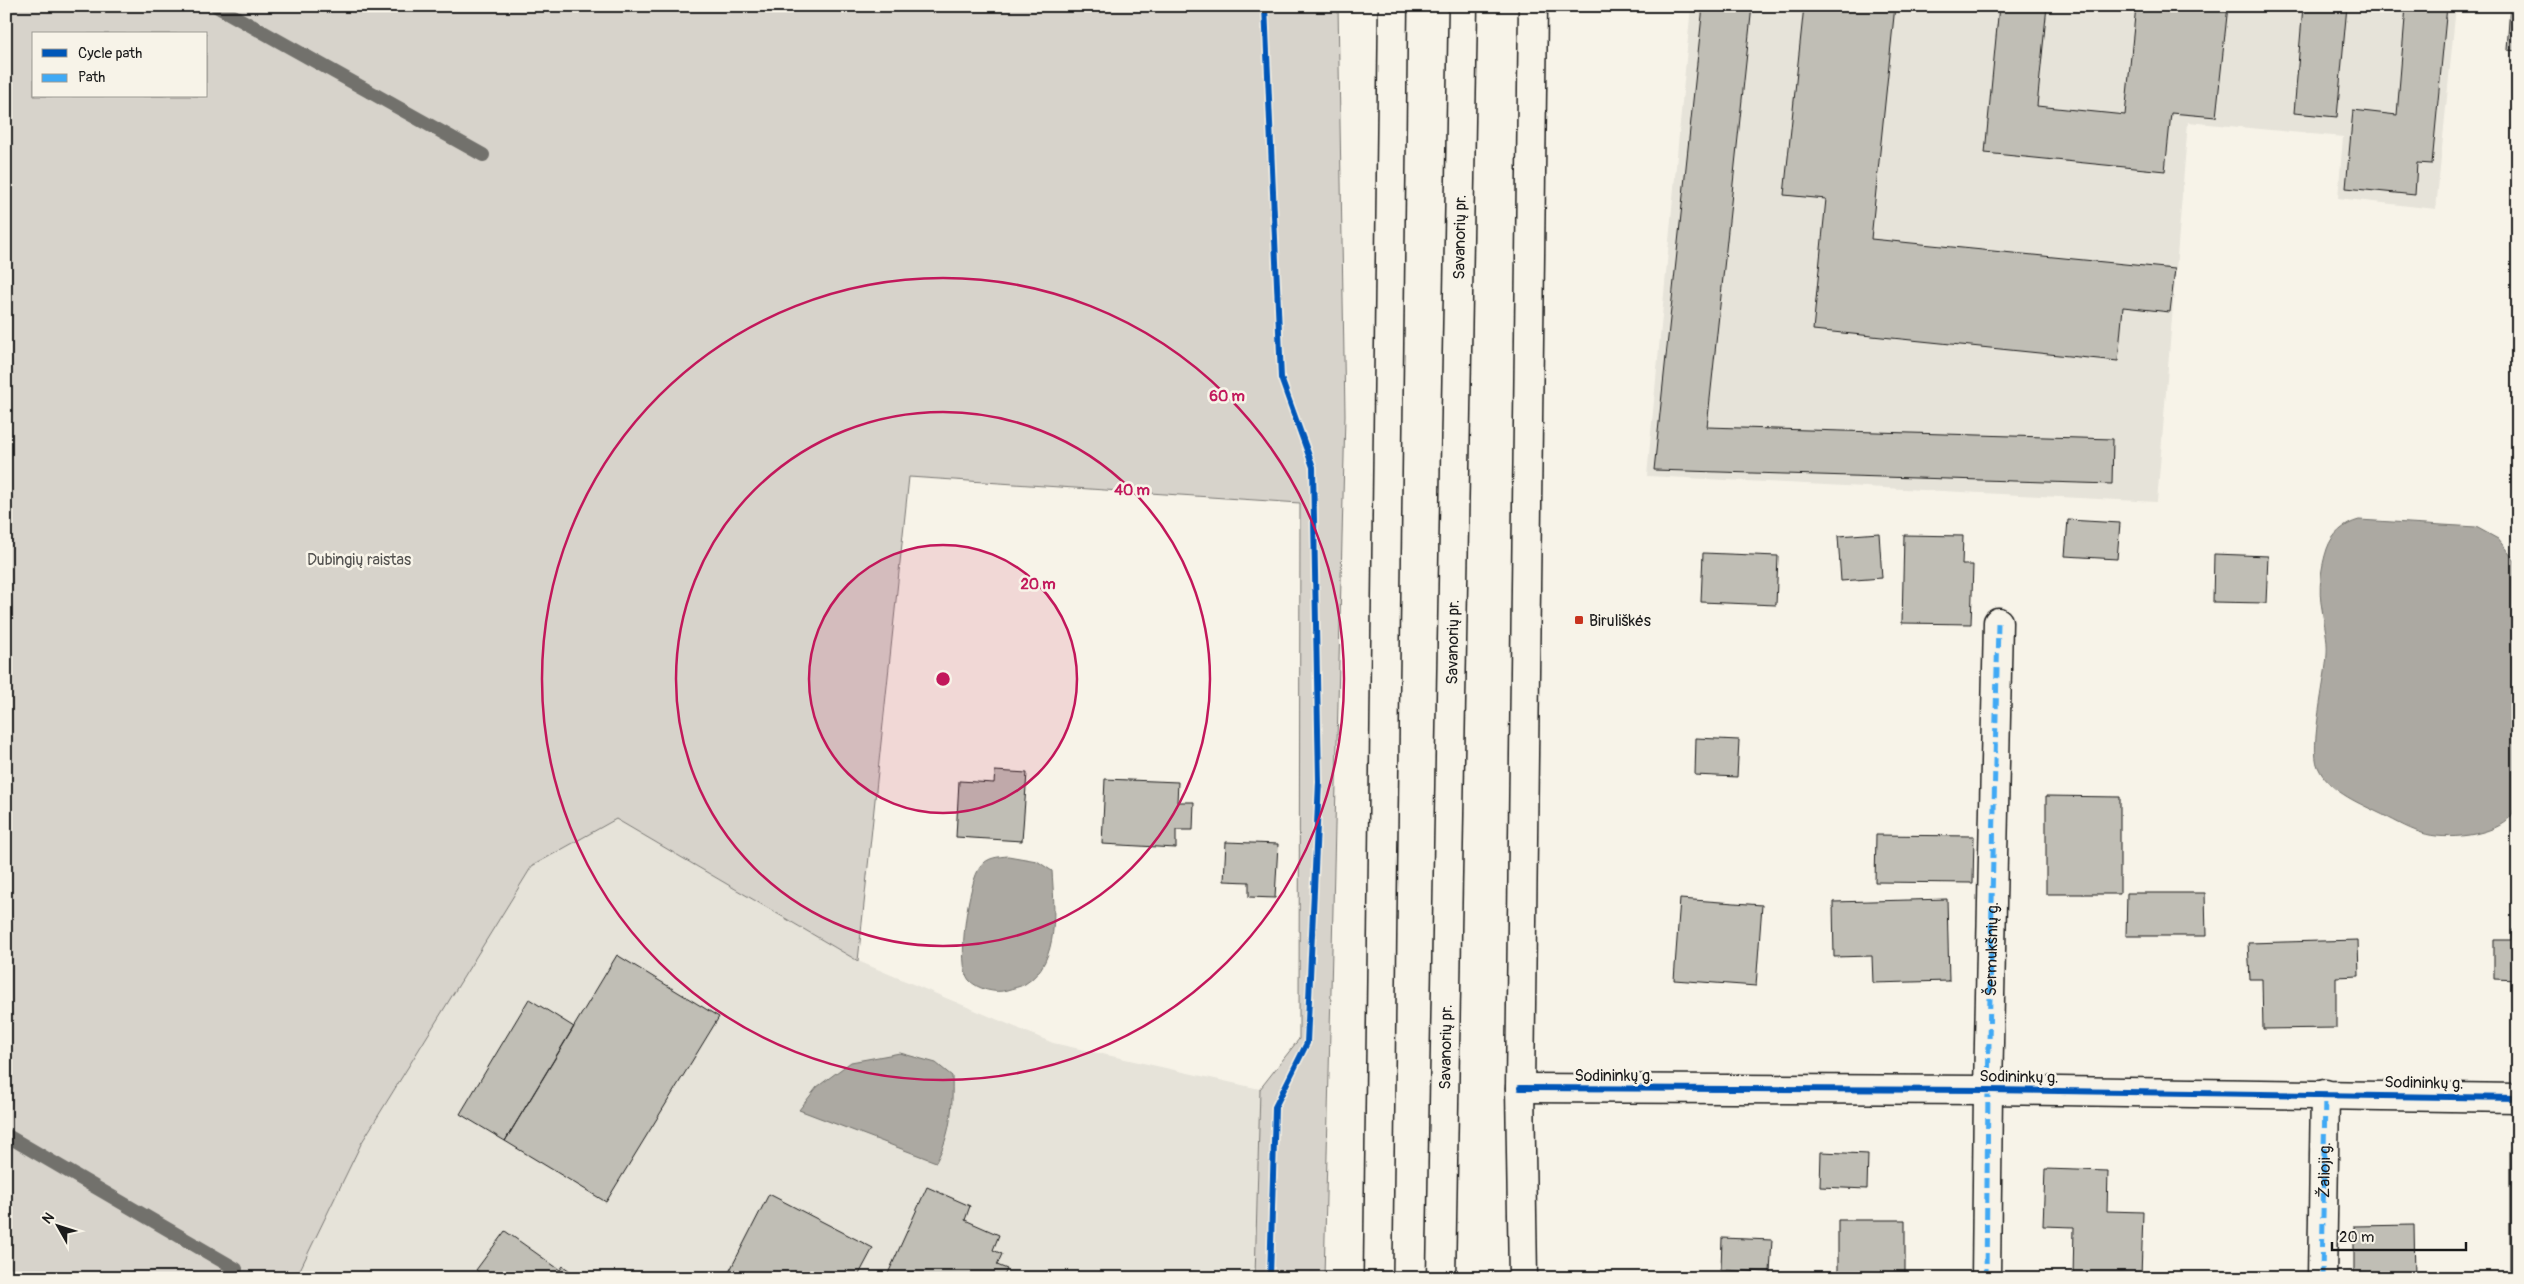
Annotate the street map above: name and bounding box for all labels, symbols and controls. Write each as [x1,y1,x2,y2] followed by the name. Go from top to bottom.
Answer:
[32,32,208,98] legend
[78,44,142,63] text: Cycle path
[78,68,105,87] text: Path
[1449,194,1471,280] street label: Savanorių pr.
[1209,387,1245,406] text: 60 m
[1114,481,1150,500] text: 40 m
[307,550,411,570] park label: Dubingių raistas
[1020,575,1056,594] text: 20 m
[1442,599,1464,685] street label: Savanorių pr.
[1589,611,1651,631] place label: Biruliškės
[1573,614,1585,626] marker: Biruliškės
[934,670,952,688] centre of rings
[1980,902,2003,997] street label: Šermukšnių g.
[1435,1004,1457,1090] street label: Savanorių pr.
[1574,1066,1654,1086] street label: Sodininkų g.
[1979,1066,2059,1088] street label: Sodininkų g.
[2384,1072,2464,1094] street label: Sodininkų g.
[2314,1142,2335,1198] street label: Žalioji g.
[32,1202,82,1252] north arrow
[39,1209,58,1227] text: N
[2332,1219,2465,1251] scale bar
[2339,1228,2374,1247] text: 20 m

